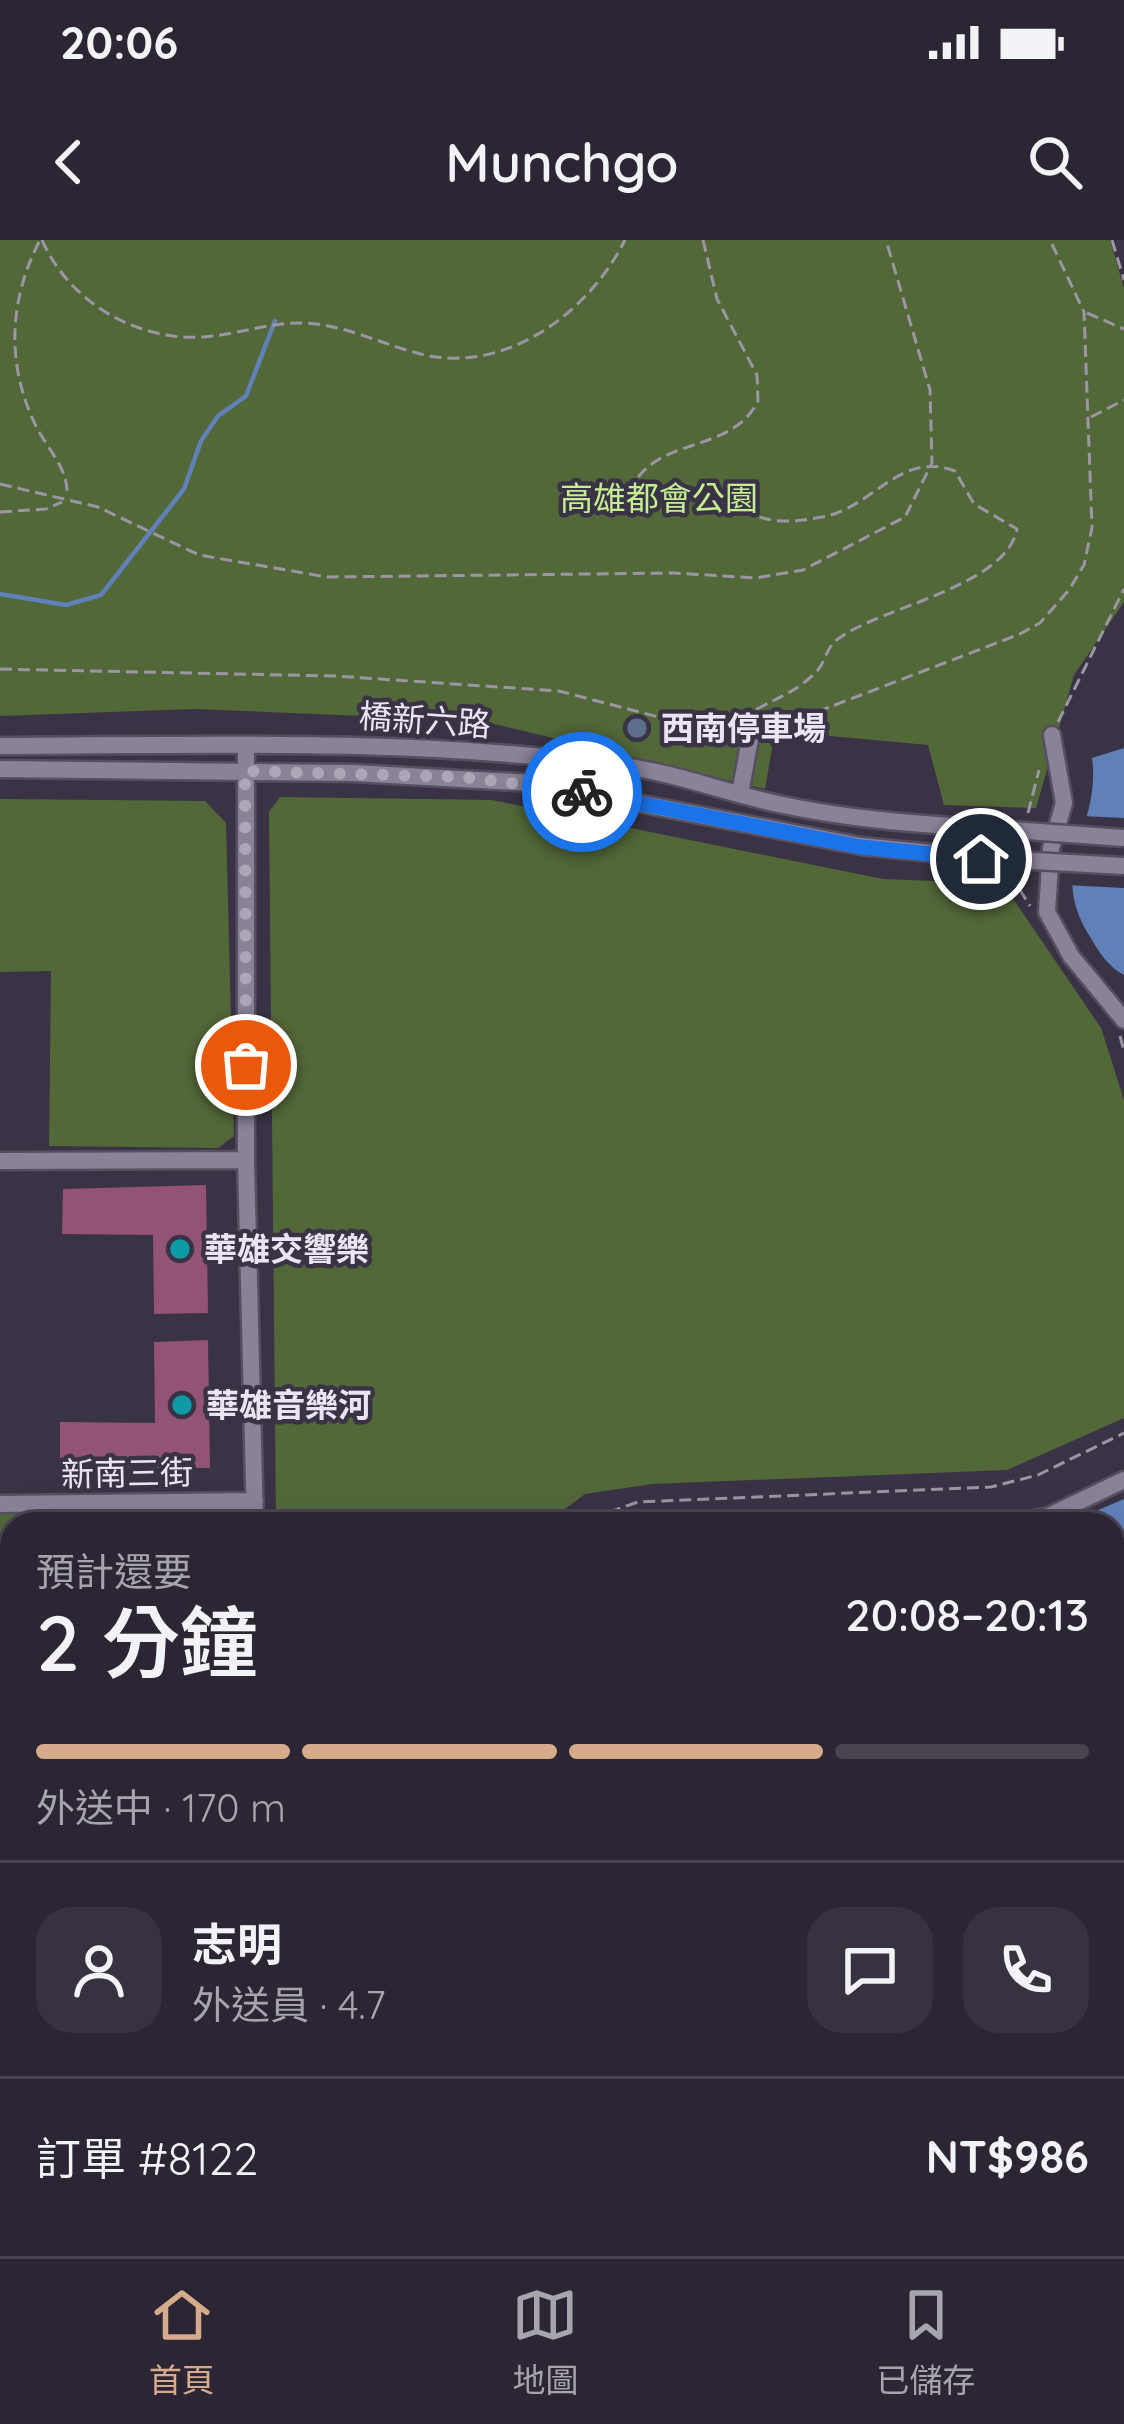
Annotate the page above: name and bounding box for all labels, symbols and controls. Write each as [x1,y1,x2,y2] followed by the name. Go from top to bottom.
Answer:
[60,14,178,70] text: 20:06
[445,128,679,196] text: Munchgo
[36,129,102,195] icon: back
[1022,129,1088,195] icon: search
[560,477,758,518] park label: 高雄都會公園
[358,694,492,745] street label: 橋新六路
[661,707,826,748] place label: 西南停車場
[624,715,650,741] marker: 西南停車場
[522,732,642,852] courier
[549,759,615,825] icon: bike
[930,808,1032,910] pin
[948,826,1014,892] icon: home
[195,1014,297,1116] pin
[213,1032,279,1098] icon: bag
[204,1228,369,1269] place label: 華雄交響樂
[167,1236,193,1262] marker: 華雄交響樂
[206,1384,371,1425] place label: 華雄音樂河
[169,1392,195,1418] marker: 華雄音樂河
[61,1451,193,1494] street label: 新南三街
[36,1547,192,1596] text: 預計還要
[845,1586,1089,1642] text: 20:08–20:13
[36,1593,258,1691] text: 2 分鐘
[36,1783,286,1832] text: 外送中 · 170 m
[36,1907,162,2033] button: person
[807,1907,933,2033] button: chat
[963,1907,1089,2033] button: phone
[192,1916,282,1972] text: 志明
[192,1980,386,2029] text: 外送員 · 4.7
[926,2128,1089,2184] text: NT$986
[36,2130,259,2186] text: 訂單 #8122
[149,2282,215,2402] tab: 首頁
[512,2282,578,2402] tab: 地圖
[876,2282,975,2402] tab: 已儲存

